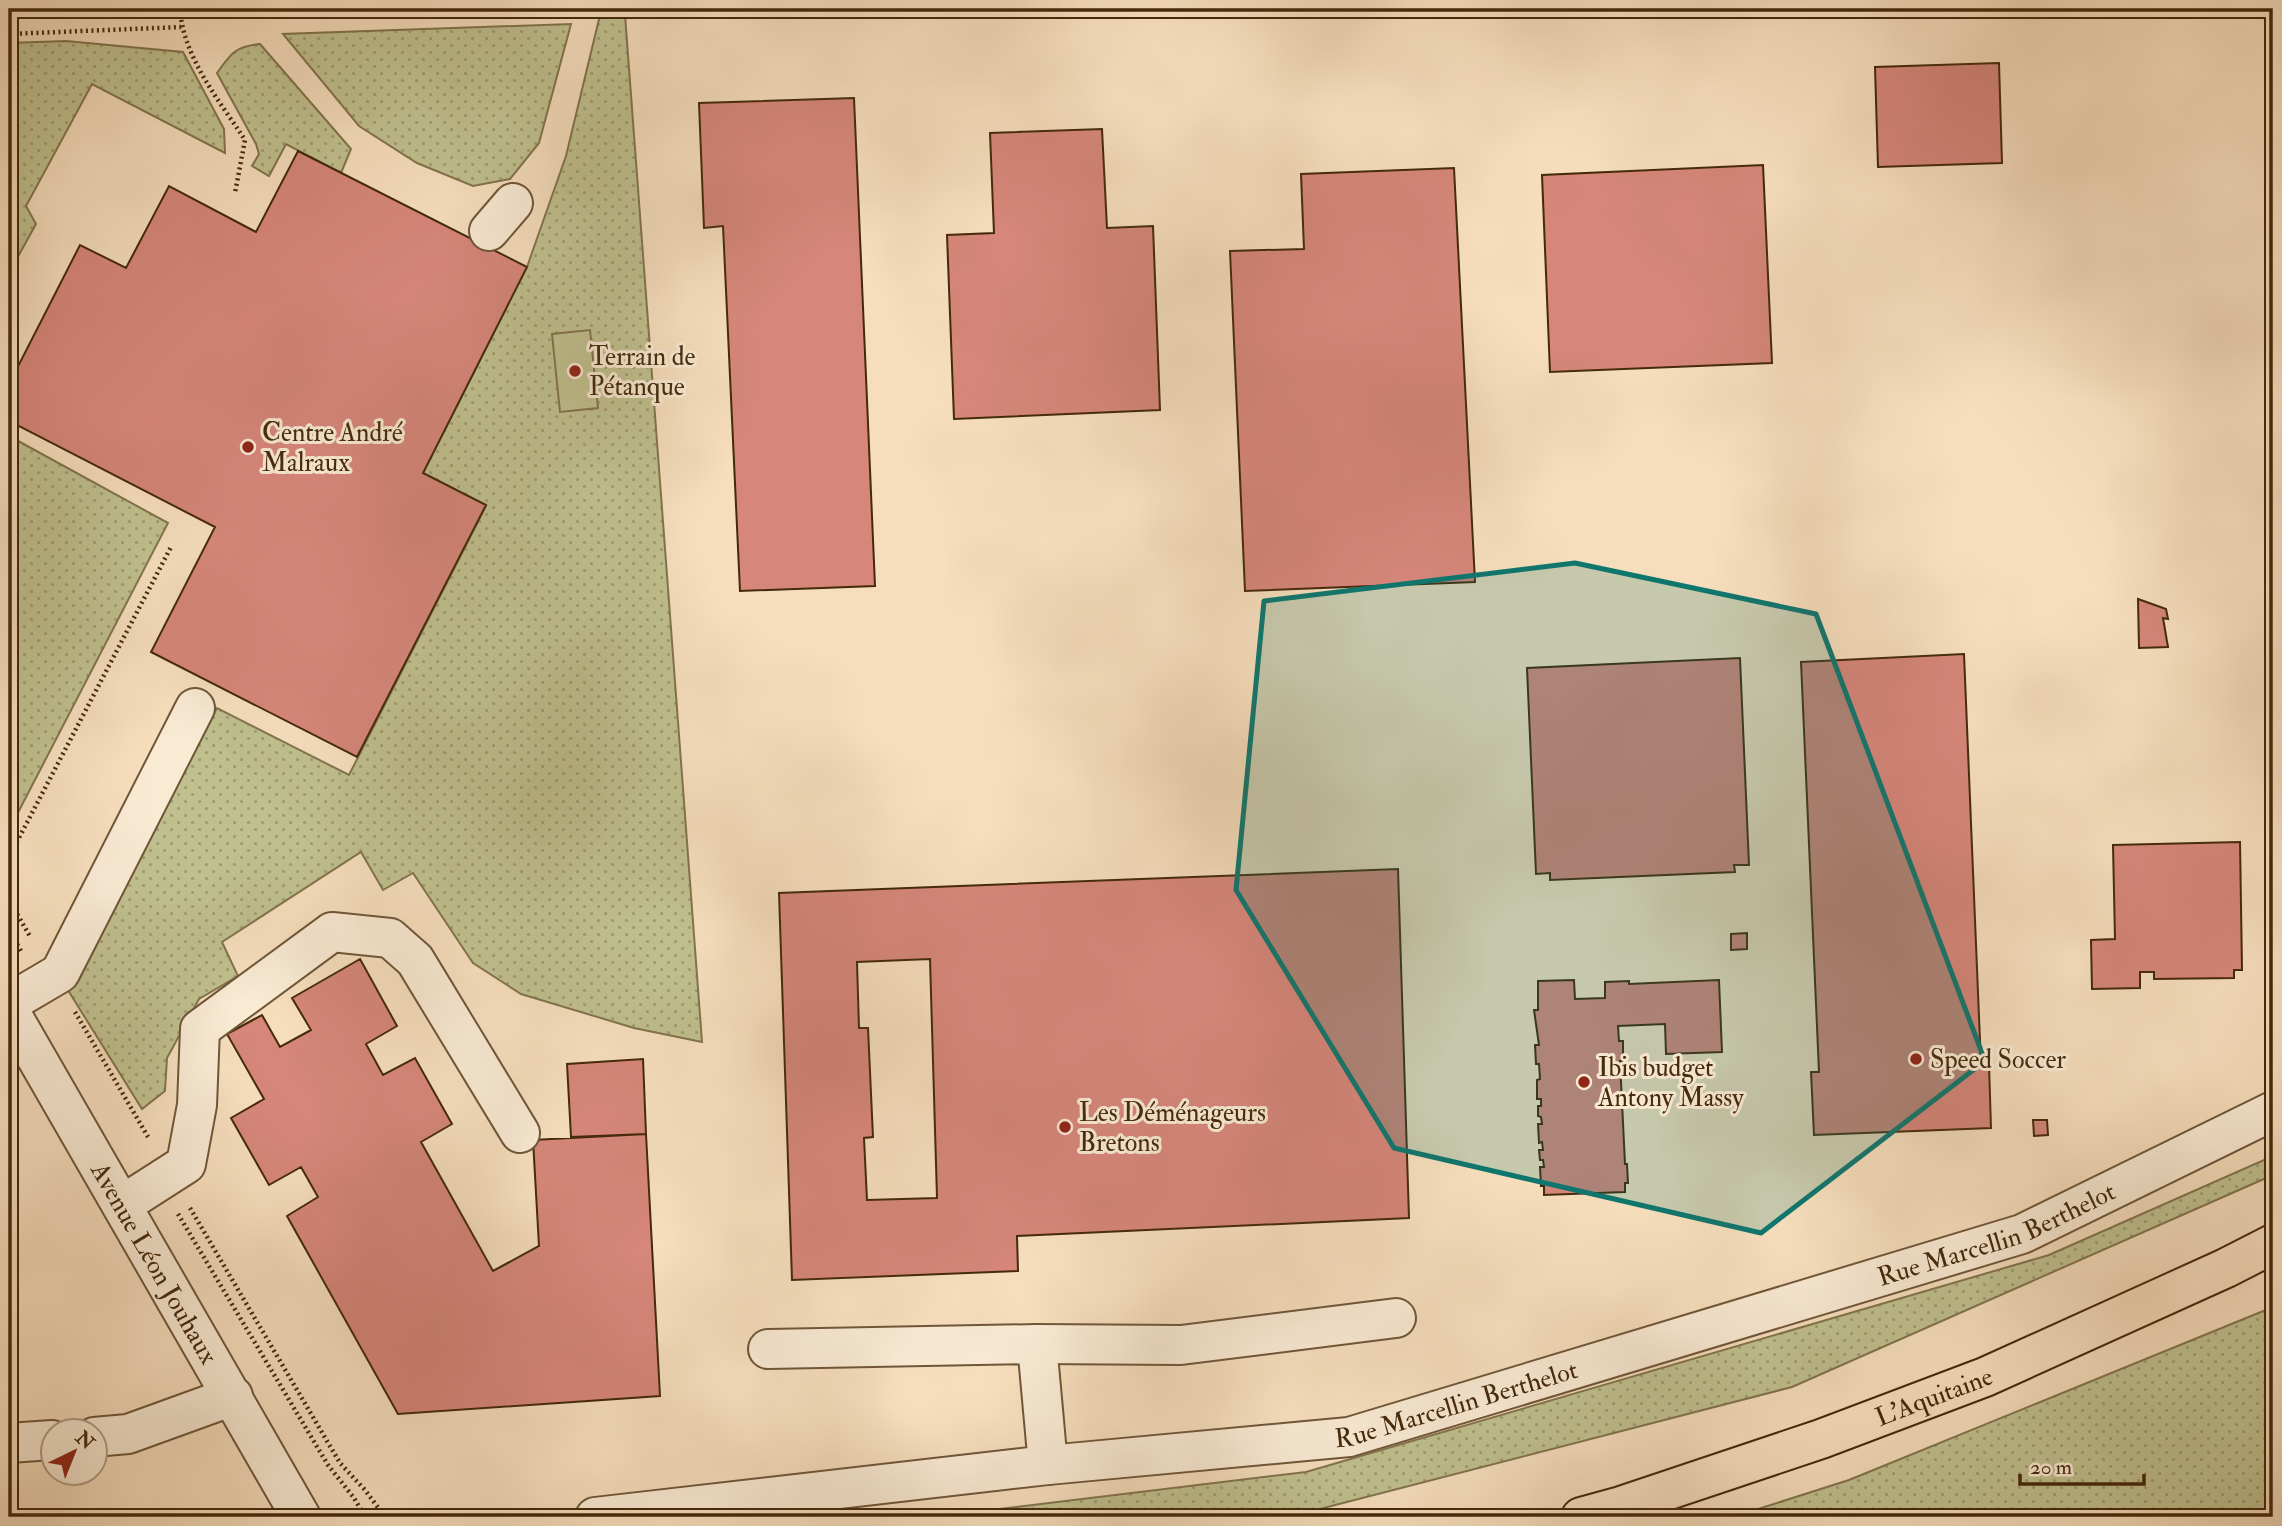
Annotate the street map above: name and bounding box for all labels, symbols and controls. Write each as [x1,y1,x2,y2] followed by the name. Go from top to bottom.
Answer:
[589,341,696,403] place label: Terrain de Pétanque
[567,363,583,379] marker: Terrain de Pétanque
[262,417,403,479] place label: Centre André Malraux
[240,439,256,455] marker: Centre André Malraux
[1930,1044,2066,1077] place label: Speed Soccer
[1908,1051,1924,1067] marker: Speed Soccer
[1597,1052,1744,1114] place label: Ibis budget Antony Massy
[1576,1074,1592,1090] marker: Ibis budget Antony Massy
[1079,1097,1266,1159] place label: Les Déménageurs Bretons
[1057,1119,1073,1135] marker: Les Déménageurs Bretons
[83,1156,225,1370] street label: Avenue Léon Jouhaux
[1874,1176,2121,1294] street label: Rue Marcellin Berthelot
[1333,1354,1582,1455] street label: Rue Marcellin Berthelot
[1871,1361,1998,1434] street label: L'Aquitaine
[38,1418,108,1488] north arrow
[70,1425,100,1456] text: N
[2020,1442,2144,1486] scale bar
[2030,1454,2072,1481] text: 20 m

